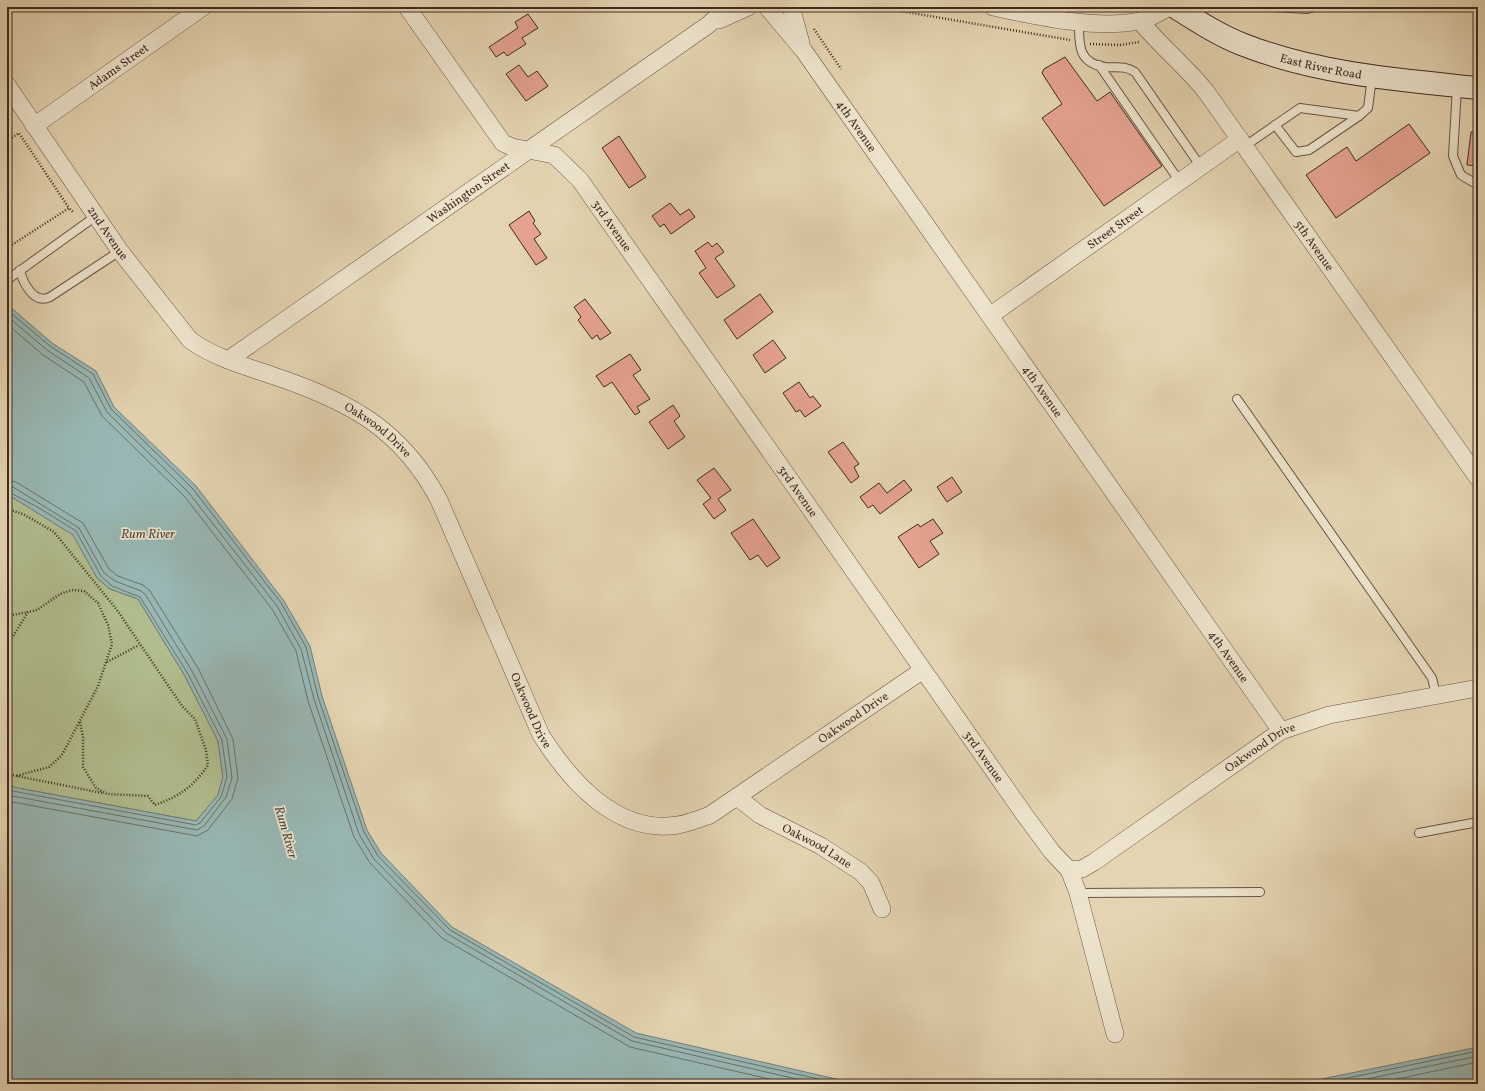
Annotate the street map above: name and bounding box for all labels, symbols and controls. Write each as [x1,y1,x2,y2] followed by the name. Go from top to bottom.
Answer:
[85,41,152,94] street label: Adams Street
[1278,51,1363,84] street label: East River Road
[832,97,880,156] street label: 4th Avenue
[424,159,514,228] street label: Washington Street
[588,197,635,256] street label: 3rd Avenue
[83,203,131,264] street label: 2nd Avenue
[1084,203,1147,253] street label: Street Street
[1290,217,1337,275] street label: 5th Avenue
[1018,362,1066,421] street label: 4th Avenue
[341,399,415,462] street label: Oakwood Drive
[773,463,821,521] street label: 3rd Avenue
[121,526,175,544] water label: Rum River
[1204,628,1252,686] street label: 4th Avenue
[506,670,555,752] street label: Oakwood Drive
[815,689,892,748] street label: Oakwood Drive
[1222,720,1298,777] street label: Oakwood Drive
[959,728,1007,786] street label: 3rd Avenue
[269,804,301,861] water label: Rum River
[779,820,855,873] street label: Oakwood Lane

